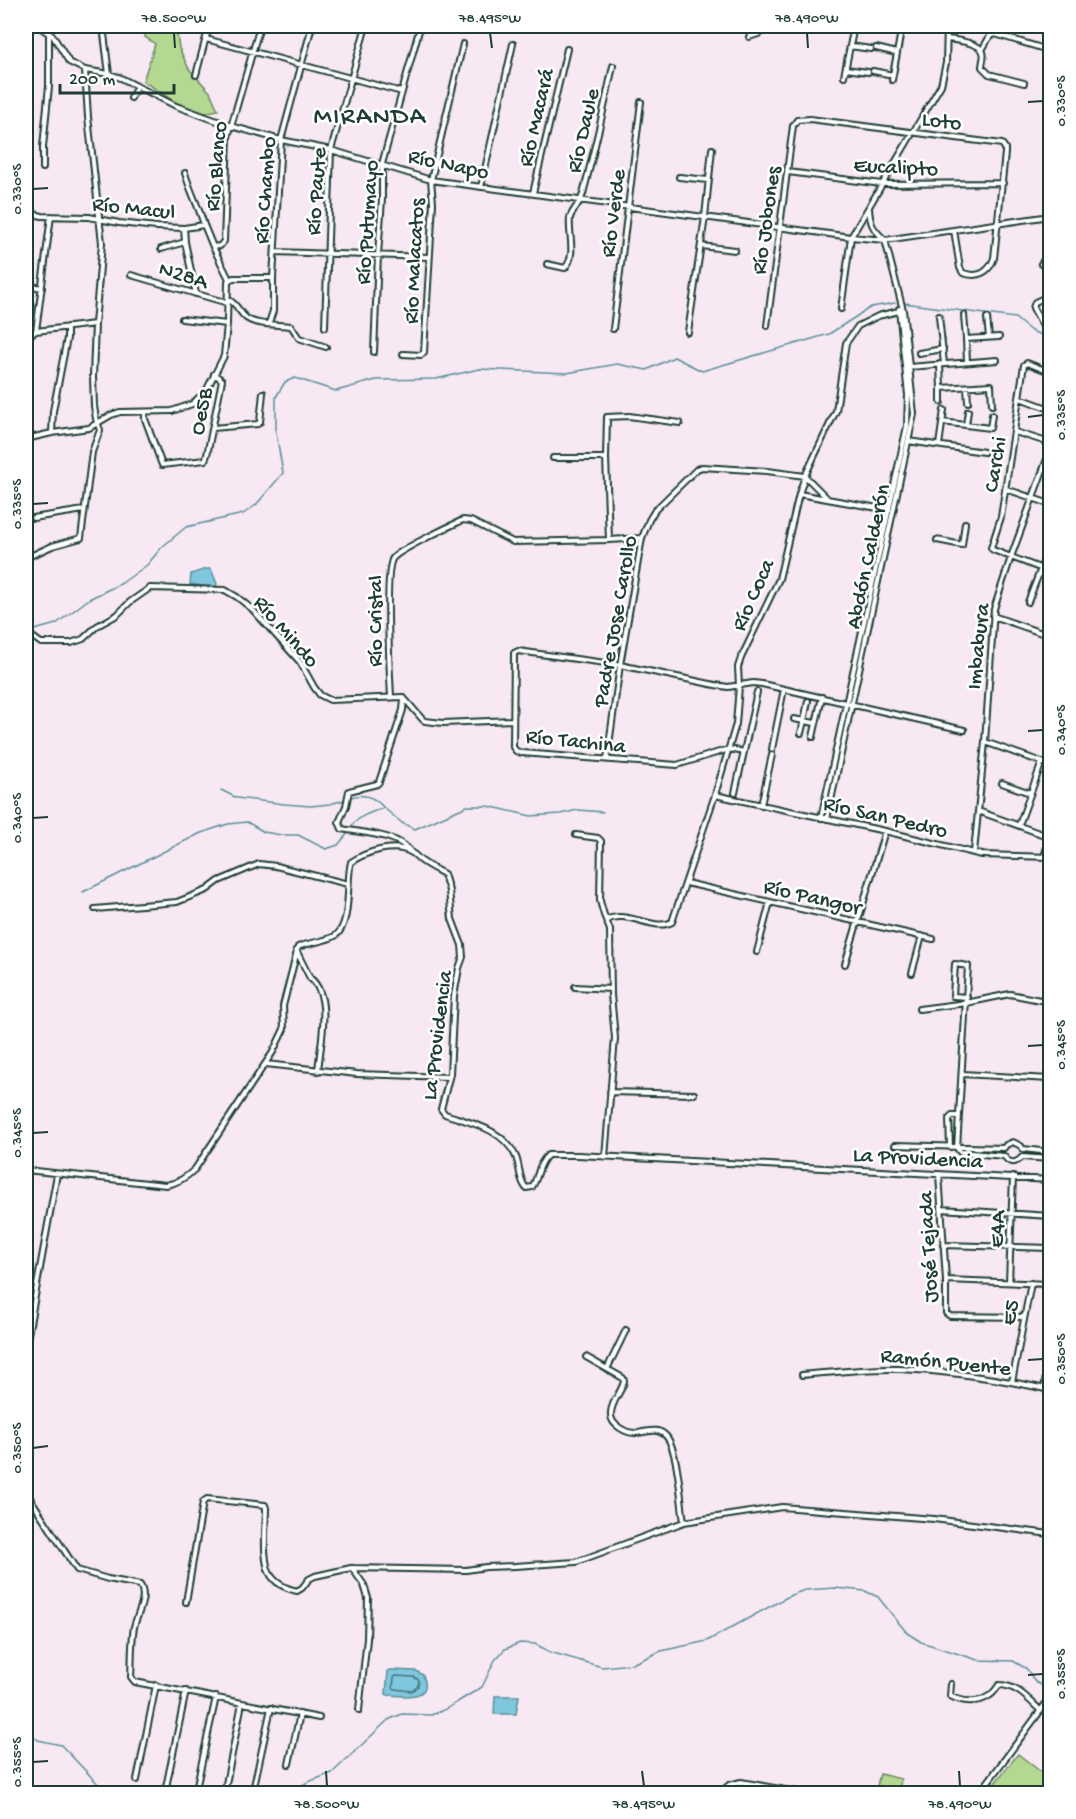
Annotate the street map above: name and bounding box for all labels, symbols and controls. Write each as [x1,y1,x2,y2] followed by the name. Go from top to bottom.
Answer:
[140,10,207,28] text: 78.500°W
[458,10,522,28] text: 78.495°W
[774,10,839,28] text: 78.490°W
[60,57,174,95] scale bar
[514,65,562,170] street label: Río Macará
[69,70,116,91] text: 200 m
[1053,75,1071,127] text: 0.330°S
[563,85,607,176] street label: Río Daule
[313,103,427,134] district label: MIRANDA
[920,108,963,138] street label: Loto
[201,120,235,213] street label: Río Blanco
[250,136,284,245] street label: Río Chambo
[405,145,491,187] street label: Río Napo
[302,146,334,236] street label: Río Paute
[853,154,939,184] street label: Eucalipto
[352,159,386,285] street label: Río Putumayo
[9,163,27,215] text: 0.330°S
[748,164,789,276] street label: Río Jobones
[597,167,633,259] street label: Río Verde
[91,193,176,227] street label: Río Macul
[400,197,432,325] street label: Río Malacatos
[155,257,212,297] street label: N28A
[186,385,220,438] street label: Oe5B
[1053,390,1071,440] text: 0.335°S
[980,435,1014,494] street label: Carchi
[9,479,27,529] text: 0.335°S
[842,481,898,632] street label: Abdón Calderón
[589,534,645,711] street label: Padre Jose Carollo
[727,555,782,636] street label: Río Coca
[364,575,390,667] street label: Río Cristal
[246,591,324,674] street label: Río Mindo
[963,601,998,691] street label: Imbabura
[1053,705,1071,755] text: 0.340°S
[524,725,628,761] street label: Río Tachina
[820,792,950,846] street label: Río San Pedro
[9,793,27,843] text: 0.340°S
[761,875,866,923] street label: Río Pangor
[418,968,460,1102] street label: La Providencia
[1053,1020,1071,1070] text: 0.345°S
[9,1108,27,1158] text: 0.345°S
[852,1144,984,1176] street label: La Providencia
[914,1190,946,1303] street label: José Tejada
[985,1209,1013,1248] street label: E4A
[997,1298,1027,1328] street label: E5
[1053,1333,1071,1385] text: 0.350°S
[879,1344,1013,1384] street label: Ramón Puente
[9,1422,27,1474] text: 0.350°S
[1053,1649,1071,1699] text: 0.355°S
[9,1737,27,1787] text: 0.355°S
[293,1796,360,1814] text: 78.500°W
[612,1796,676,1814] text: 78.495°W
[927,1796,992,1814] text: 78.490°W

